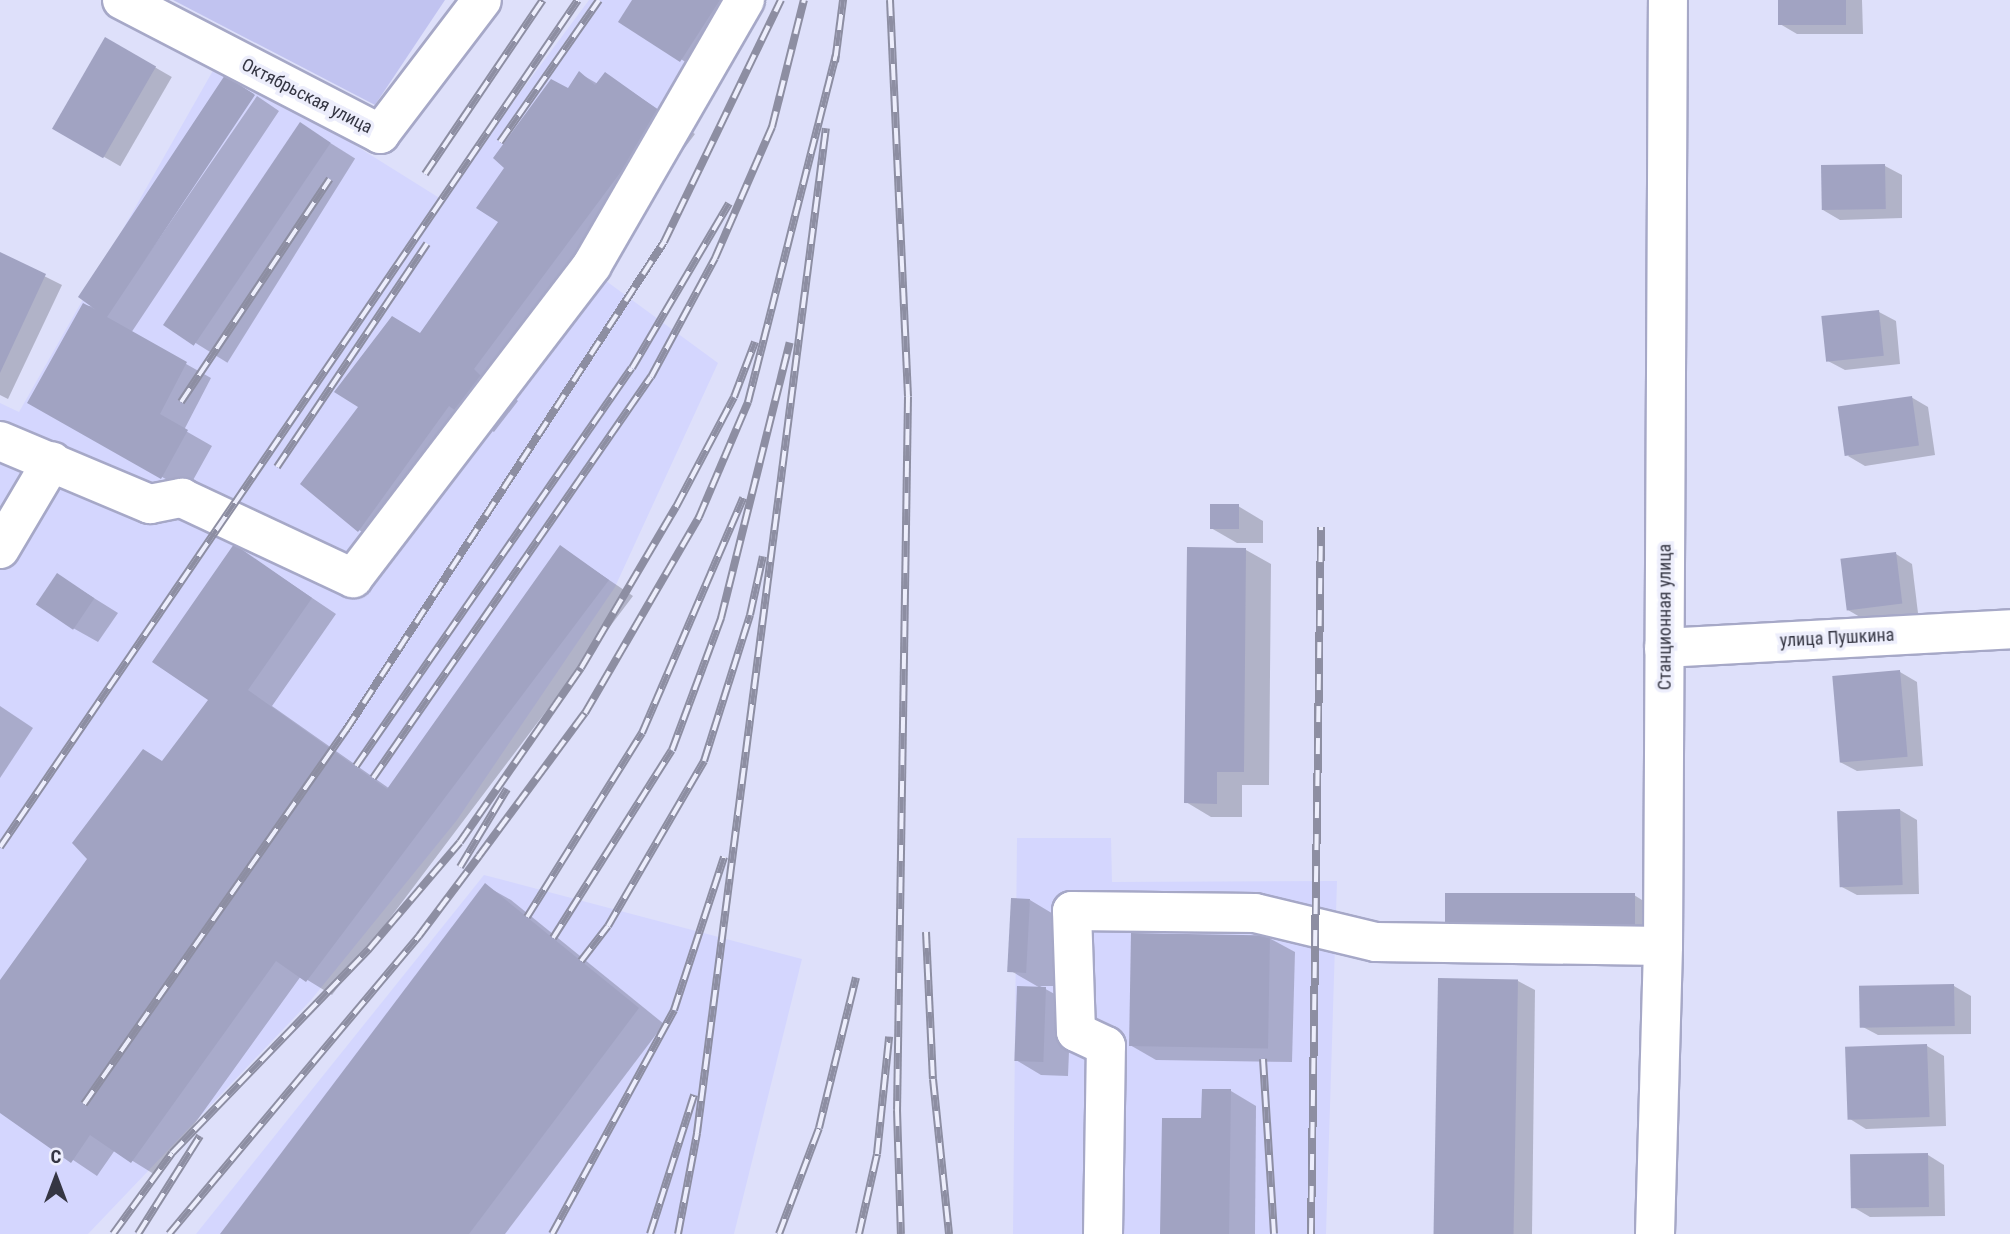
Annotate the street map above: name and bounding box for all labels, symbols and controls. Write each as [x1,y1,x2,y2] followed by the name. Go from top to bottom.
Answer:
[238,54,376,138] street label: Октябрьская улица
[1654,544,1676,690] street label: Станционная улица
[1779,624,1895,652] street label: улица Пушкина
[21,1143,91,1213] north arrow
[51,1145,61,1168] text: С

